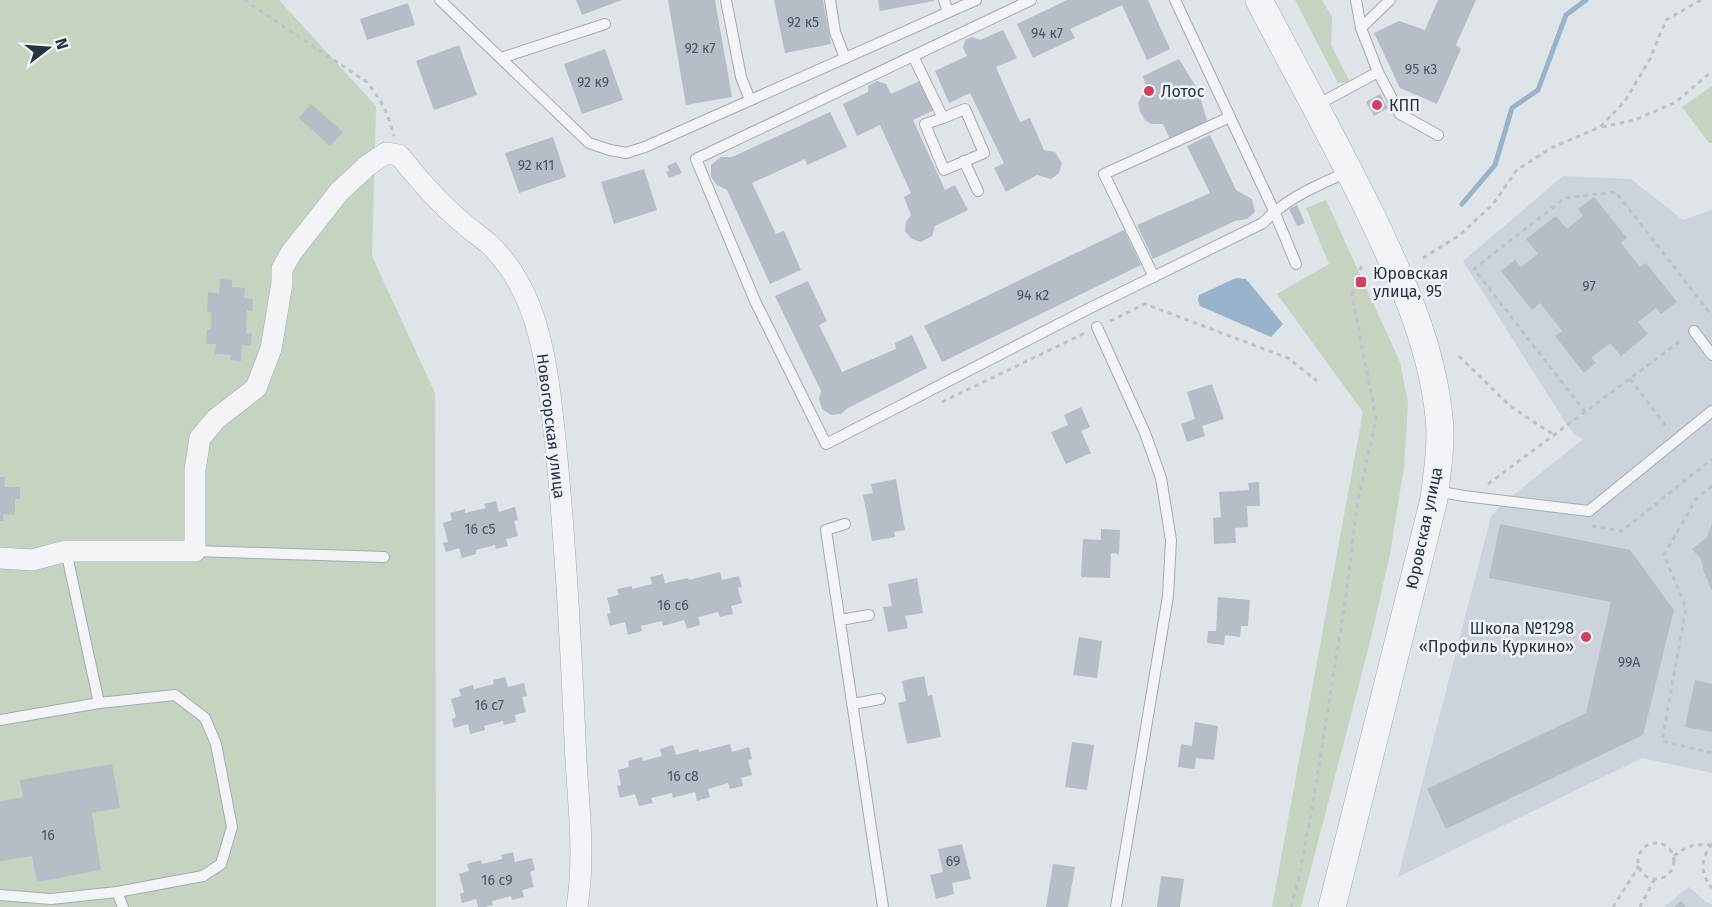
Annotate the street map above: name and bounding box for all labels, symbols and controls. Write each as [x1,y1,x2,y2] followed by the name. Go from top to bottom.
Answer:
[787,14,819,31] house number: 92 к5
[18,18,78,78] north arrow
[1031,25,1063,42] house number: 94 к7
[51,36,73,52] text: N
[684,40,716,57] house number: 92 к7
[1405,61,1437,78] house number: 95 к3
[577,74,609,91] house number: 92 к9
[1161,82,1205,101] place label: Лотос
[1142,84,1156,98] marker: Лотос
[1389,96,1420,115] place label: КПП
[1370,98,1384,112] marker: КПП
[518,157,554,174] house number: 92 к11
[1373,264,1448,301] place label: Юровская улица, 95
[1354,275,1368,289] marker: Юровская улица, 95
[1582,278,1596,295] house number: 97
[1017,287,1049,304] house number: 94 к2
[533,352,569,500] street label: Новогорская улица
[1402,465,1446,591] street label: Юровская улица
[465,521,495,538] house number: 16 с5
[657,597,689,614] house number: 16 с6
[1419,619,1574,656] place label: Школа №1298 «Профиль Куркино»
[1579,630,1593,644] marker: Школа №1298 «Профиль Куркино»
[1618,654,1640,671] house number: 99А
[474,697,504,714] house number: 16 с7
[667,768,699,785] house number: 16 с8
[41,827,55,844] house number: 16
[946,853,960,870] house number: 69
[481,872,513,889] house number: 16 с9

